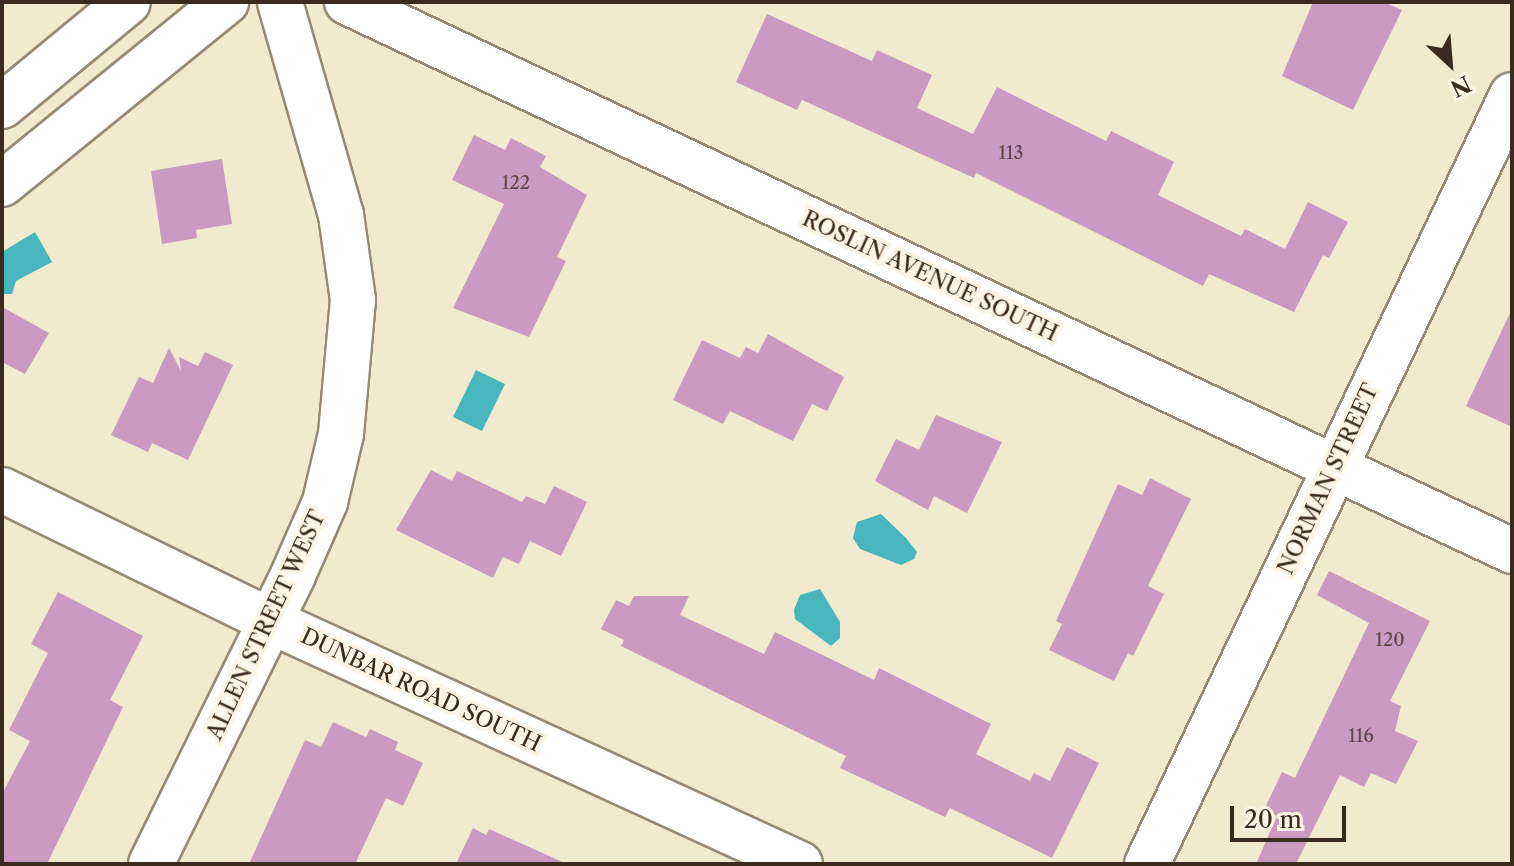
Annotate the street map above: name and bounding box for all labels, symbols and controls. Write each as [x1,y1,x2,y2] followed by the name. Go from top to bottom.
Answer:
[1410,24,1490,104] north arrow
[1446,70,1475,102] text: N
[998,142,1024,164] house number: 113
[502,172,530,194] house number: 122
[798,205,1062,347] street label: ROSLIN AVENUE SOUTH
[1272,380,1384,578] street label: NORMAN STREET
[201,505,331,745] street label: ALLEN STREET WEST
[296,622,546,758] street label: DUNBAR ROAD SOUTH
[1375,629,1405,651] house number: 120
[1348,725,1374,747] house number: 116
[1234,790,1350,840] scale bar
[1244,805,1302,834] text: 20 m

